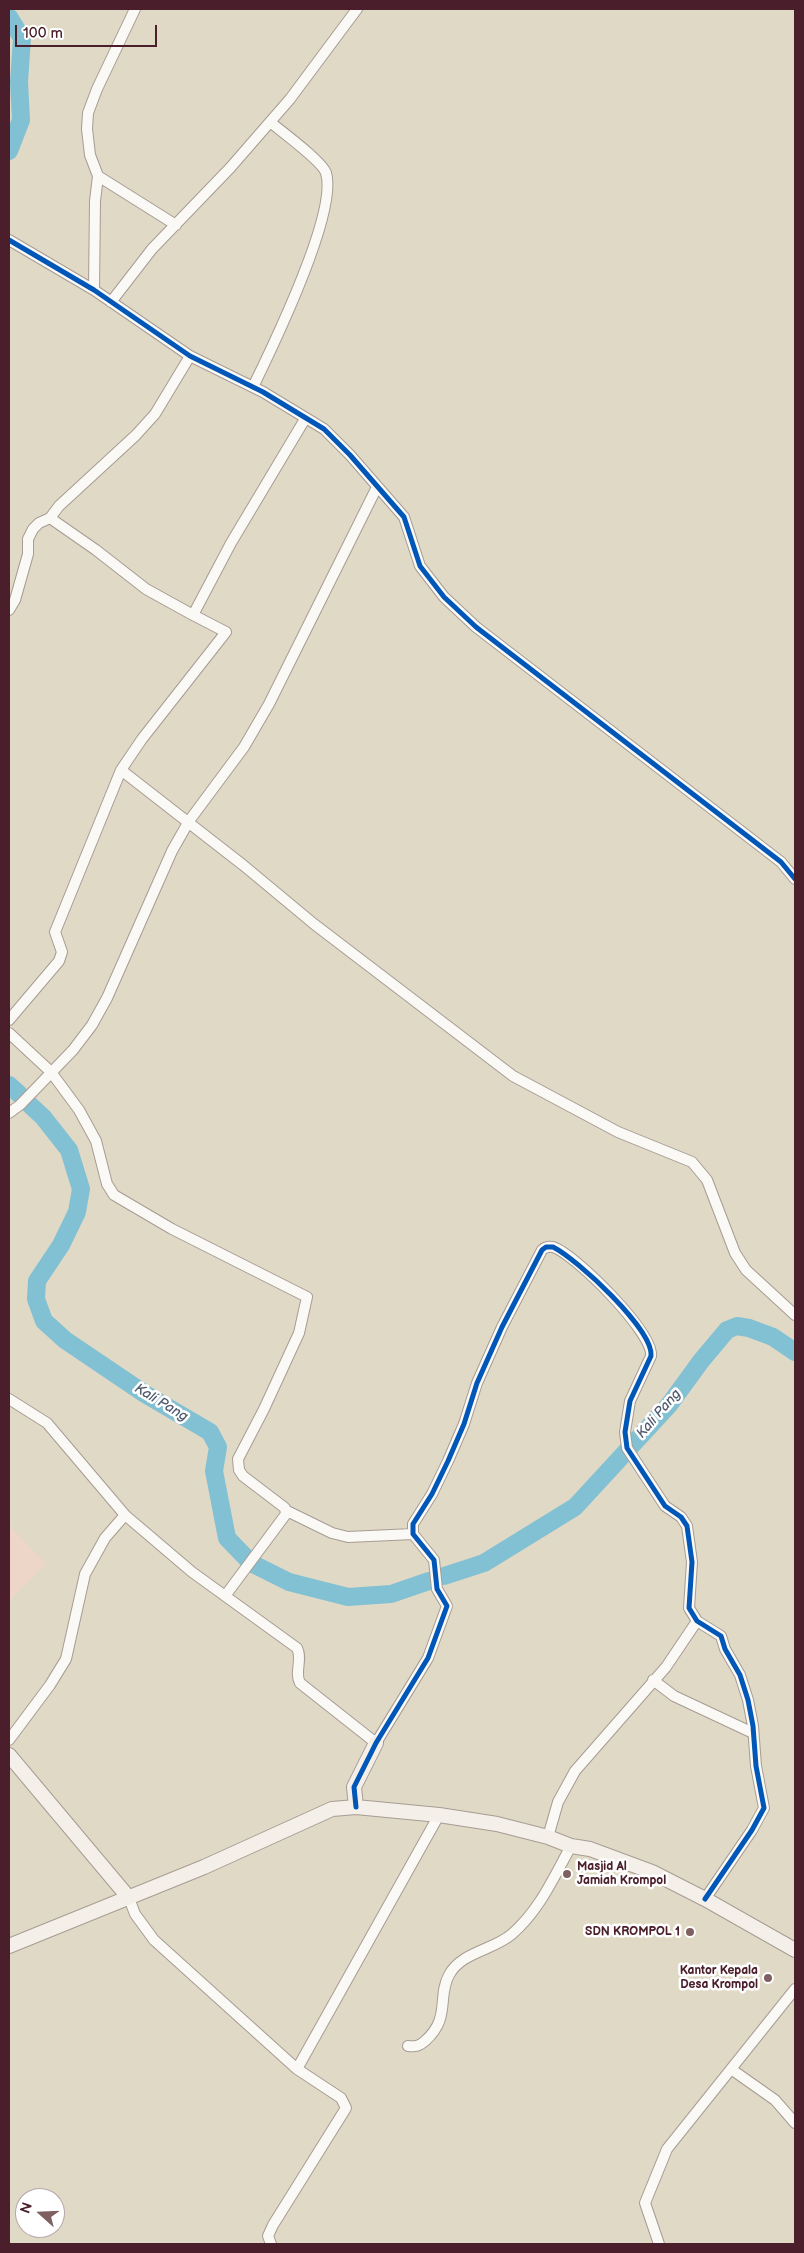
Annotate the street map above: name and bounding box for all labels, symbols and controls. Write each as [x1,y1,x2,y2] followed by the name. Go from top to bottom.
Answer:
[18,15,160,47] scale bar
[23,24,63,43] text: 100 m
[131,1381,191,1425] water label: Kali Pang
[633,1386,685,1442] water label: Kali Pang
[577,1860,666,1888] place label: Masjid Al Jamiah Krompol
[561,1868,573,1880] marker: Masjid Al Jamiah Krompol
[585,1925,680,1939] place label: SDN KROMPOL 1
[684,1926,696,1938] marker: SDN KROMPOL 1
[680,1964,758,1992] place label: Kantor Kepala Desa Krompol
[762,1972,774,1984] marker: Kantor Kepala Desa Krompol
[15,2188,65,2238] north arrow
[17,2200,36,2216] text: N

